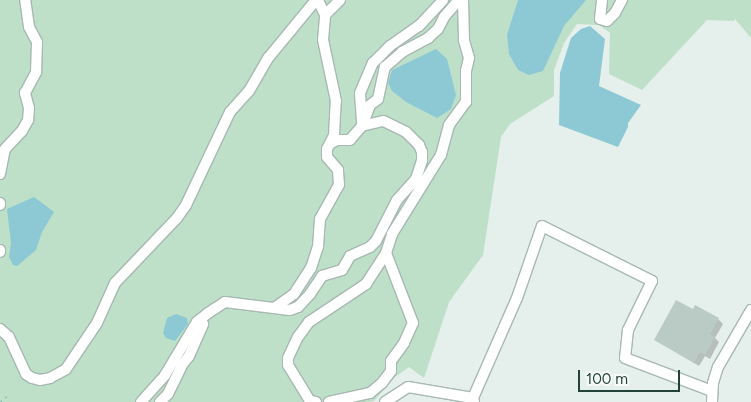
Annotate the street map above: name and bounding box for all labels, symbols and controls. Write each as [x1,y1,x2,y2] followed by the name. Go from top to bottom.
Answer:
[581,360,684,392] scale bar
[586,370,628,388] text: 100 m

